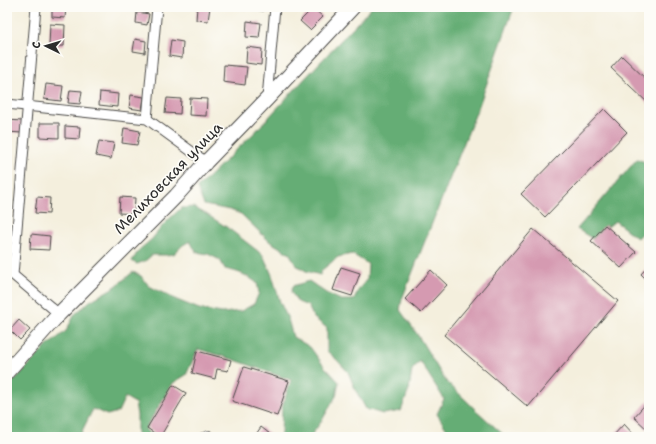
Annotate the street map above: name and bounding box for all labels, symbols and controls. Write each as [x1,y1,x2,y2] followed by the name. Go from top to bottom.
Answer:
[26,26,66,66] north arrow
[29,41,44,49] text: С
[109,117,227,238] street label: Мелиховская улица

